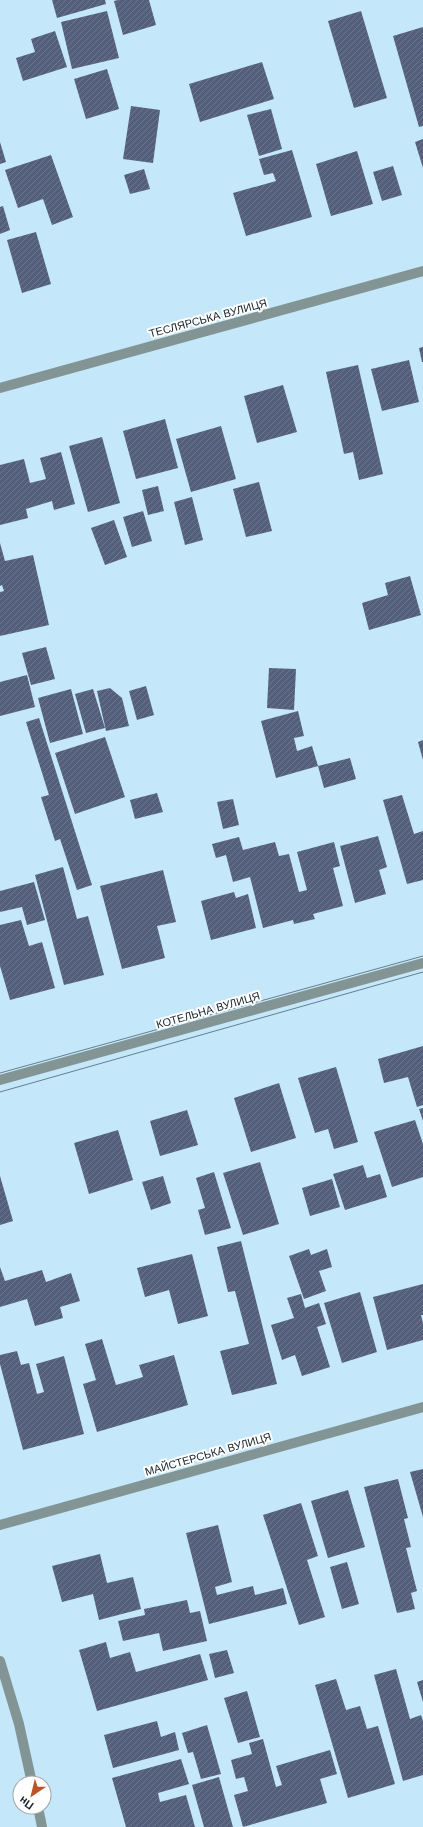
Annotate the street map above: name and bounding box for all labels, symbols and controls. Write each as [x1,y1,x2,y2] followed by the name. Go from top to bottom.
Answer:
[148,296,269,340] street label: ТЕСЛЯРСЬКА ВУЛИЦЯ
[155,989,261,1031] street label: КОТЕЛЬНА ВУЛИЦЯ
[144,1430,273,1479] street label: МАЙСТЕРСЬКА ВУЛИЦЯ
[12,1775,52,1815] north arrow
[17,1793,36,1812] text: Пн

